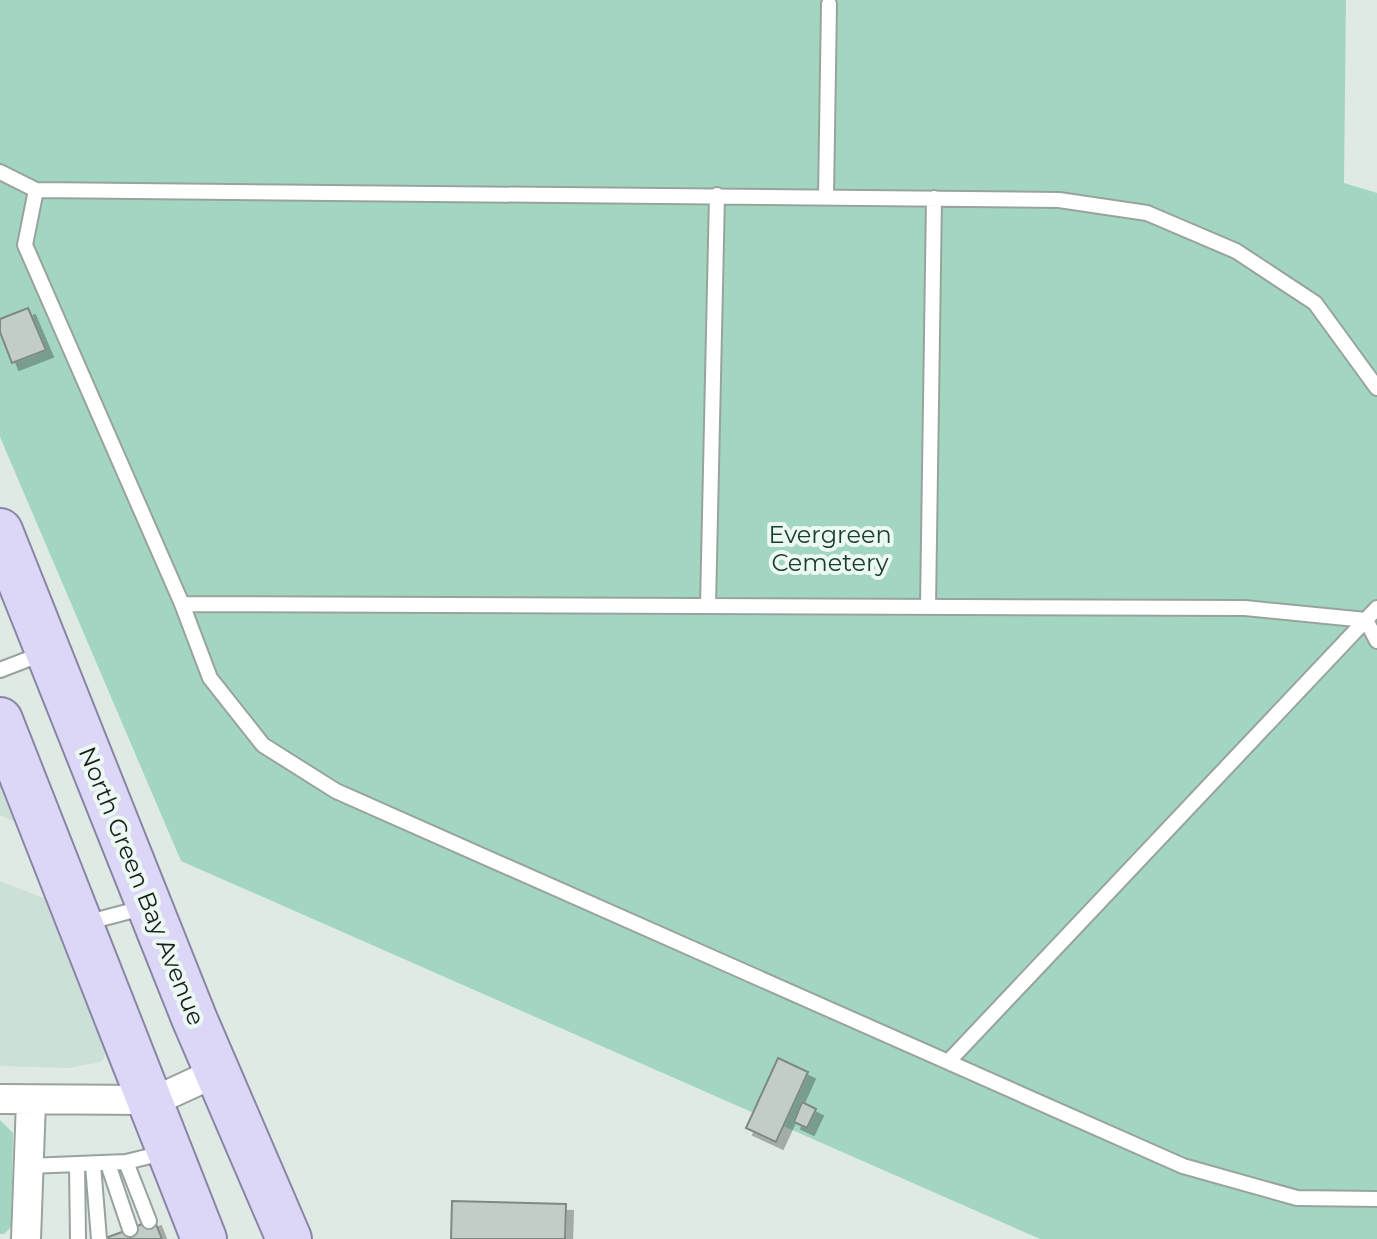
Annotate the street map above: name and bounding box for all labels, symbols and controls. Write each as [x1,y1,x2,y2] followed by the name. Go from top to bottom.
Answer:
[768,520,892,577] park label: Evergreen Cemetery
[73,742,211,1030] street label: North Green Bay Avenue

